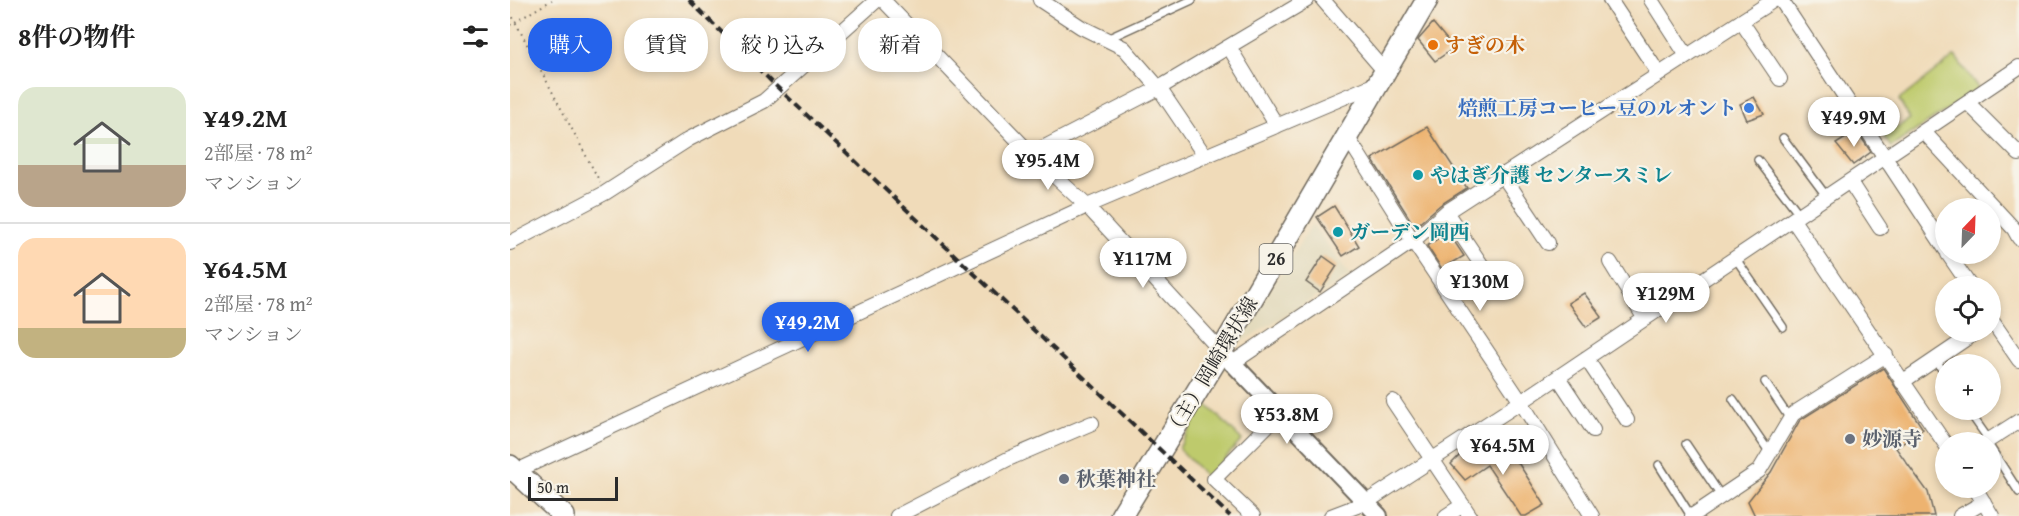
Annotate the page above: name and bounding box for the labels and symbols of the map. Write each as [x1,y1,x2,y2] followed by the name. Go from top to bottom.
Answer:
[1445,30,1525,59] place label: すぎの木
[1426,38,1440,52] marker: すぎの木
[1458,93,1737,122] place label: 焙煎工房コーヒー豆のルオント
[1805,97,1903,148] pin: ¥49.9M
[1742,101,1756,115] marker: 焙煎工房コーヒー豆のルオント
[999,140,1097,191] pin: ¥95.4M
[1430,160,1673,189] place label: やはぎ介護 センタースミレ
[1411,168,1425,182] marker: やはぎ介護 センタースミレ
[1935,198,2001,264] north arrow
[1350,217,1470,246] place label: ガーデン岡西
[1331,225,1345,239] marker: ガーデン岡西
[1101,238,1185,289] pin: ¥117M
[1260,244,1293,274] road number: 26
[1438,261,1522,312] pin: ¥130M
[1624,273,1708,324] pin: ¥129M
[1157,291,1264,443] street label: （主）岡崎環状線
[759,302,857,353] pin: ¥49.2M
[1238,394,1336,445] pin: ¥53.8M
[1862,424,1922,453] place label: 妙源寺
[1454,425,1552,476] pin: ¥64.5M
[1843,432,1857,446] marker: 妙源寺
[1076,464,1156,493] place label: 秋葉神社
[1057,472,1071,486] marker: 秋葉神社
[528,474,618,502] scale bar

